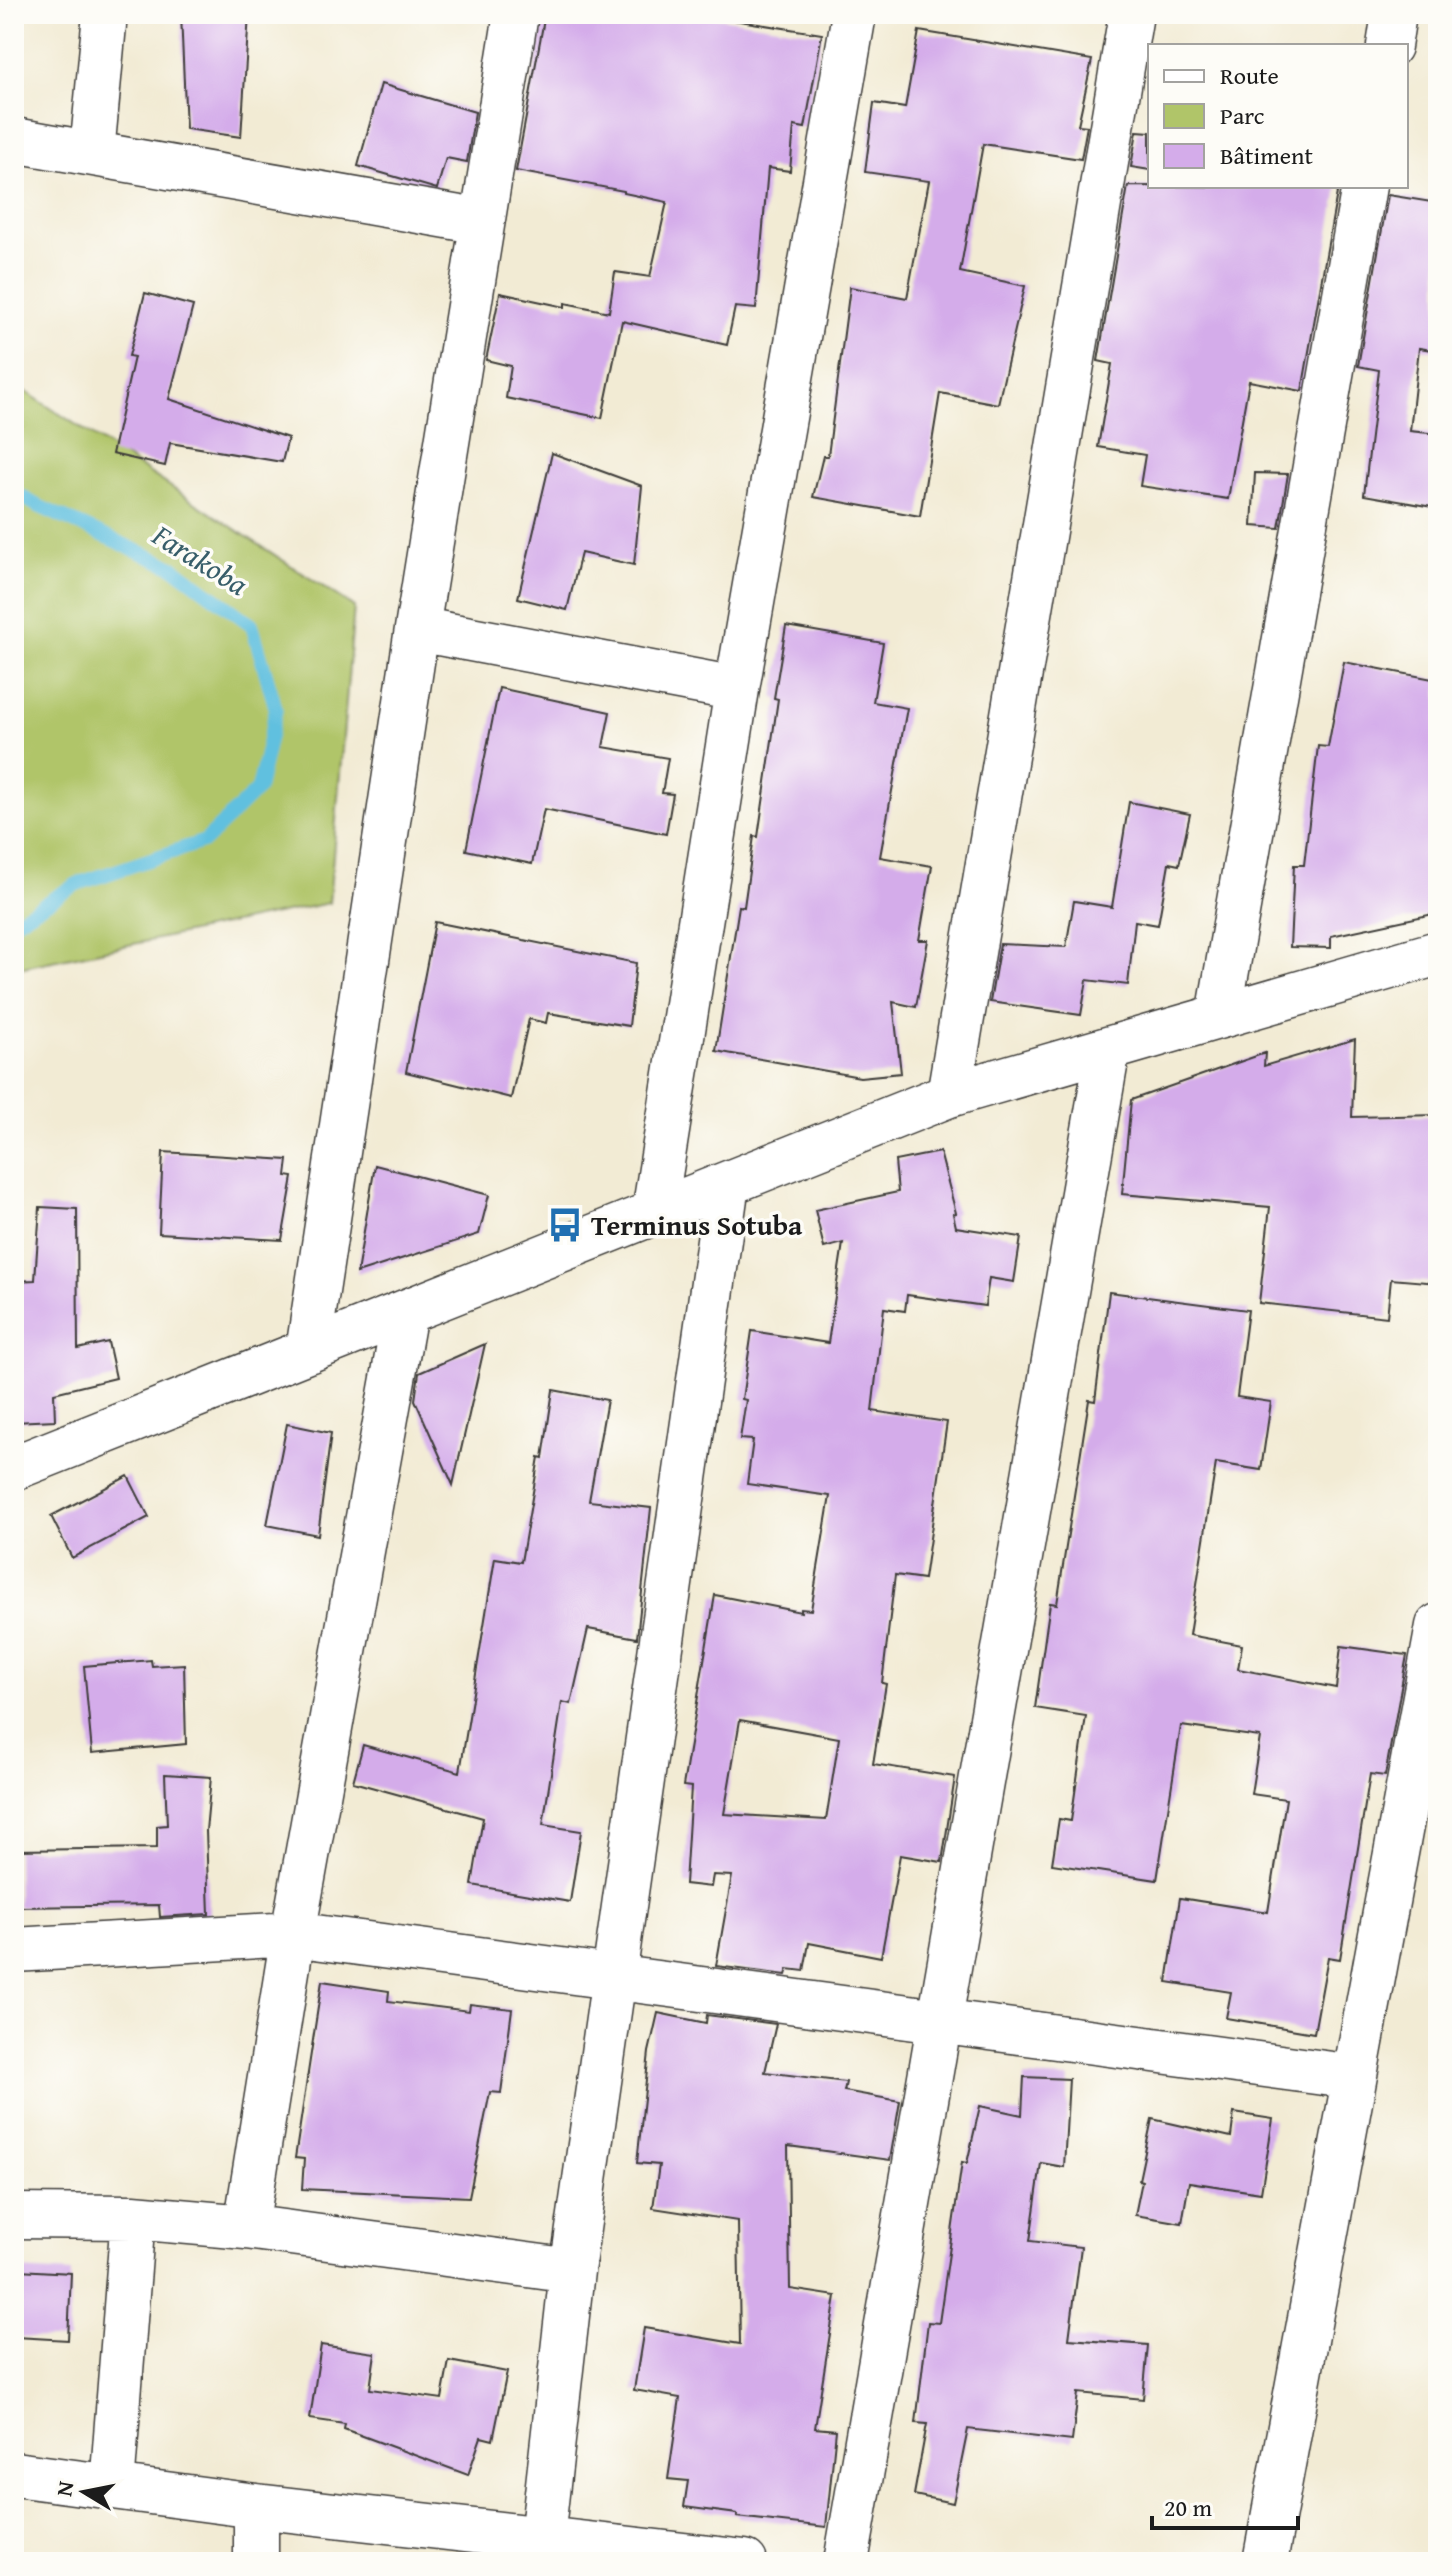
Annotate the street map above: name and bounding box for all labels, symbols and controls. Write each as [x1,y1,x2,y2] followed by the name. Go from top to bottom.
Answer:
[1148,44,1408,188] legend
[1220,58,1279,93] text: Route
[1220,98,1265,133] text: Parc
[1220,138,1314,173] text: Bâtiment
[144,512,257,606] water label: Farakoba
[591,1204,803,1245] place label: Terminus Sotuba
[546,1206,584,1244] bus stop icon: Terminus Sotuba
[44,2452,124,2532] north arrow
[47,2478,81,2499] text: N
[1152,2480,1298,2530] scale bar
[1164,2490,1212,2525] text: 20 m

